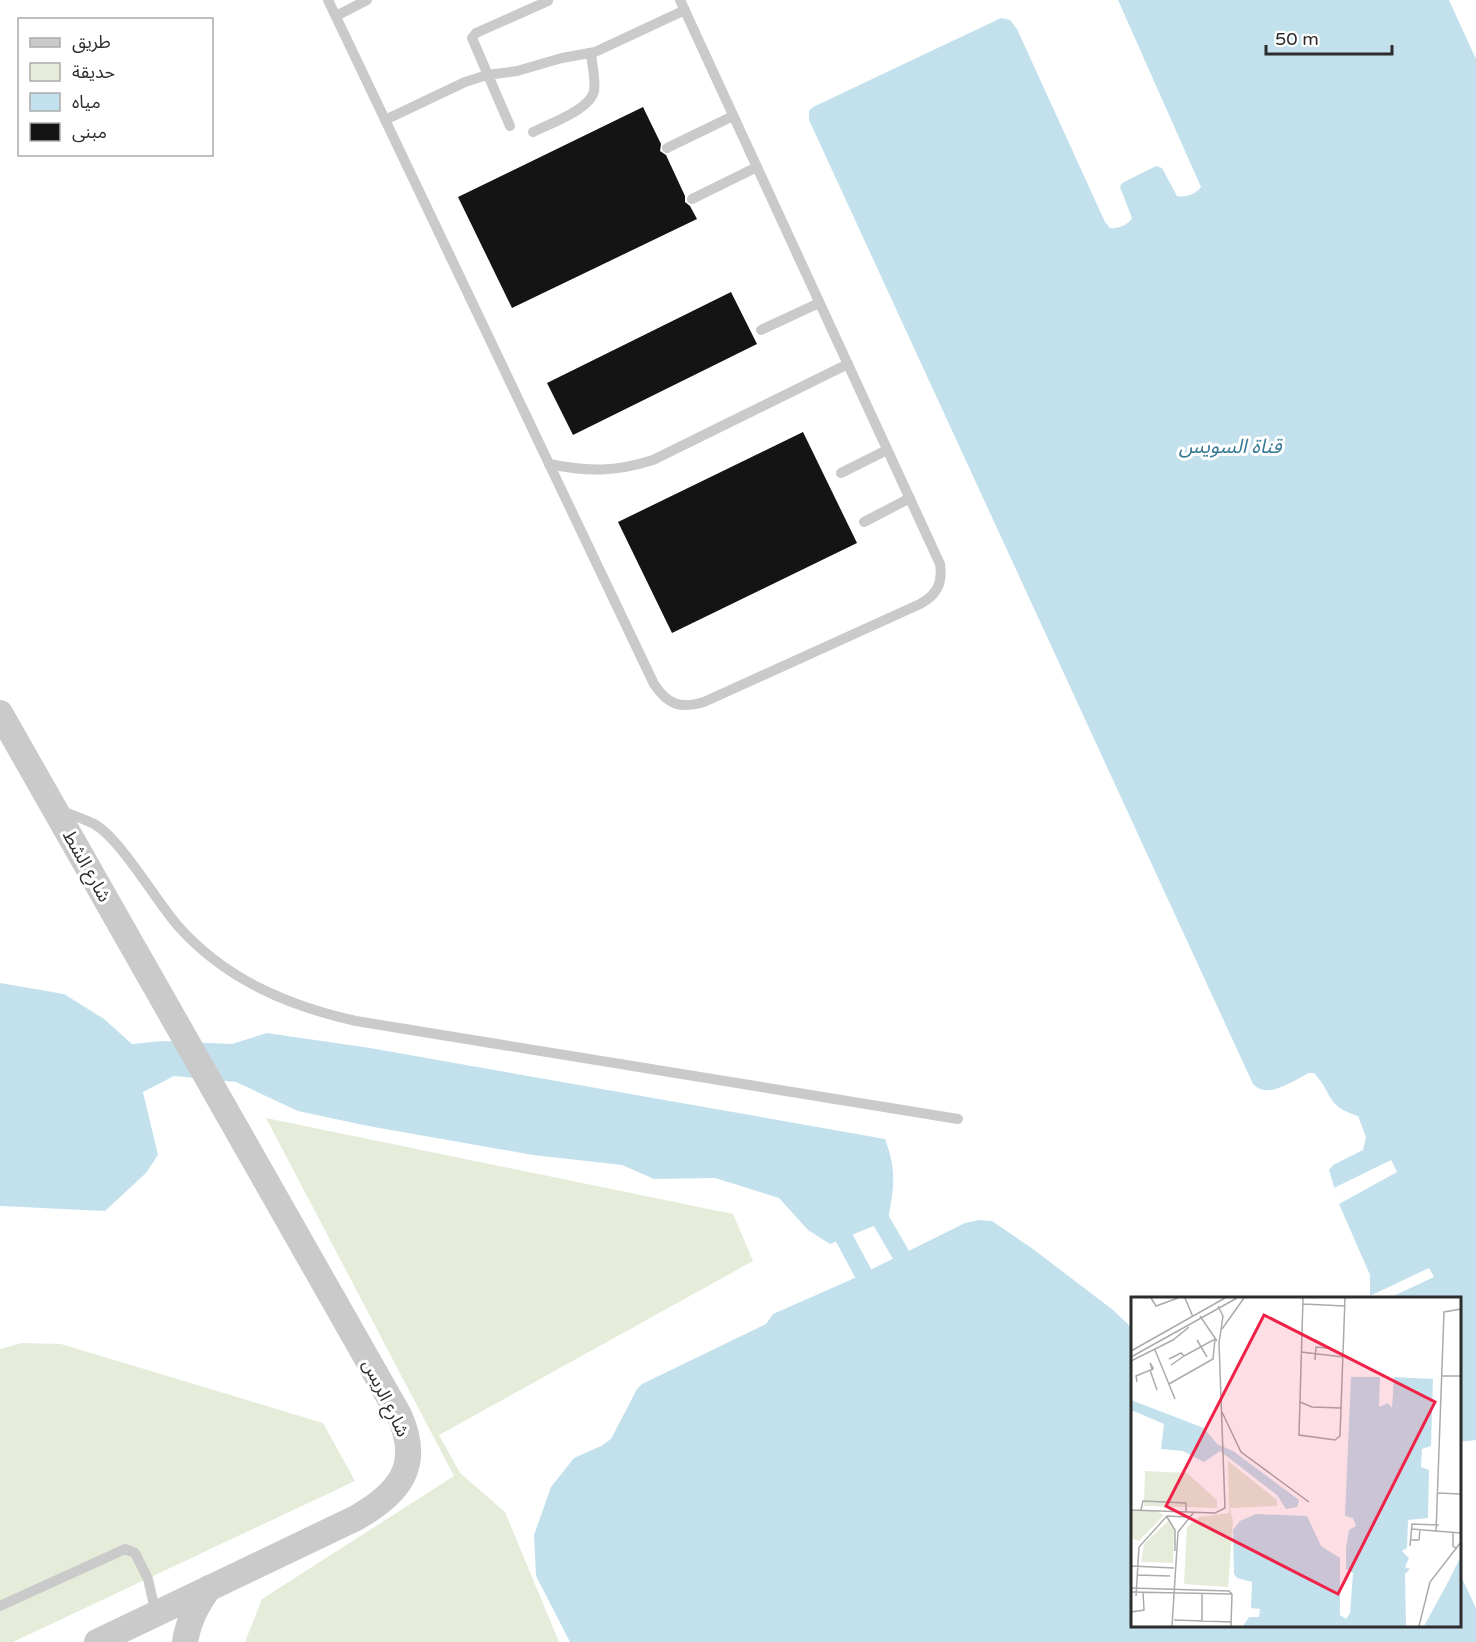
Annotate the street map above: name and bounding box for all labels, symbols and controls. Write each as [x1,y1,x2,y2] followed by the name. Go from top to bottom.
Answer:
[18,18,213,156] legend
[1266,18,1392,56] scale bar
[1275,28,1319,50] text: 50 m
[72,31,111,53] text: طريق
[72,61,115,83] text: حديقة
[72,91,101,113] text: مياه
[72,121,107,143] text: مبنى
[1179,435,1283,459] water label: قناة السويس
[56,826,116,907] street label: شارع الشط
[1131,1297,1461,1627] inset map
[355,1356,414,1442] street label: شارع الريس

